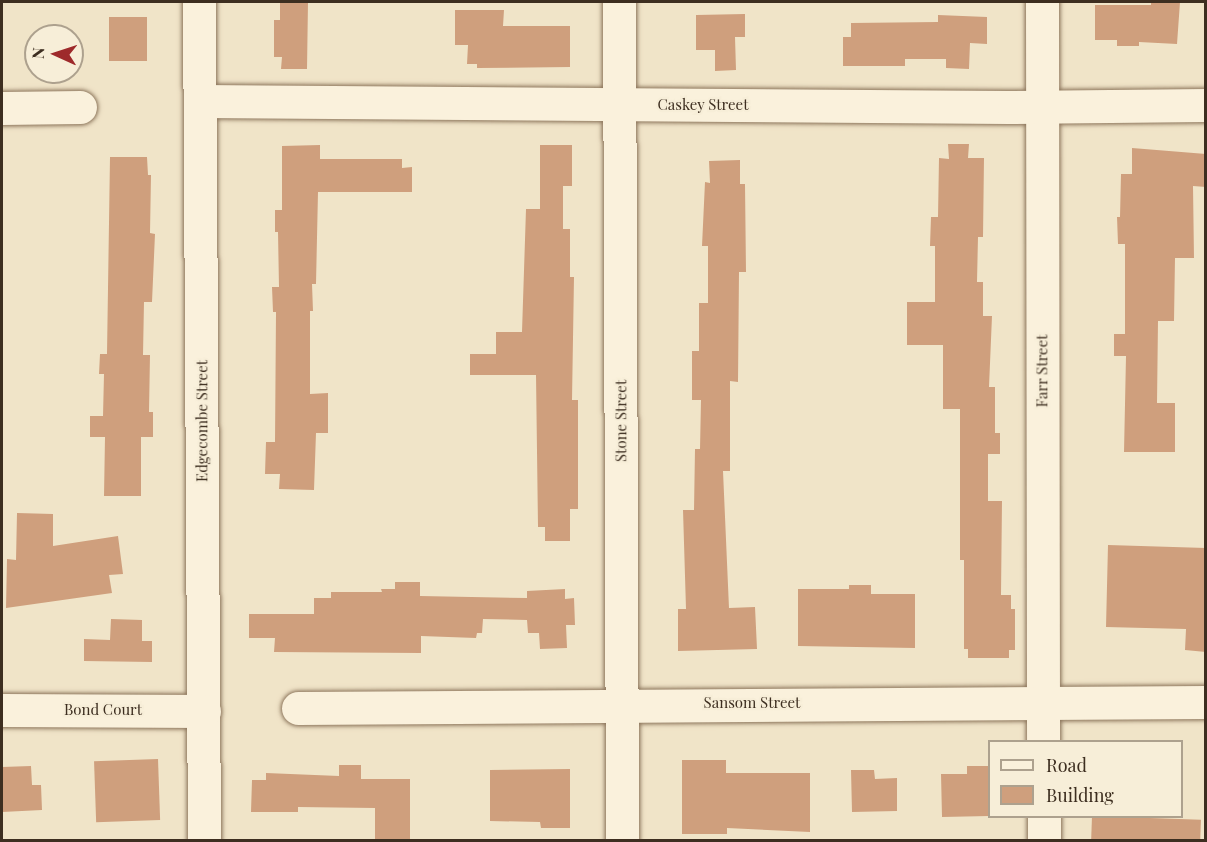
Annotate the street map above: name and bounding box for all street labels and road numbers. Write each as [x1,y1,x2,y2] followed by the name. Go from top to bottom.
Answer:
[657,96,749,114] street label: Caskey Street
[1033,334,1051,408] street label: Farr Street
[193,360,211,482] street label: Edgecombe Street
[612,380,630,462] street label: Stone Street
[704,694,800,712] street label: Sansom Street
[64,701,142,719] street label: Bond Court

